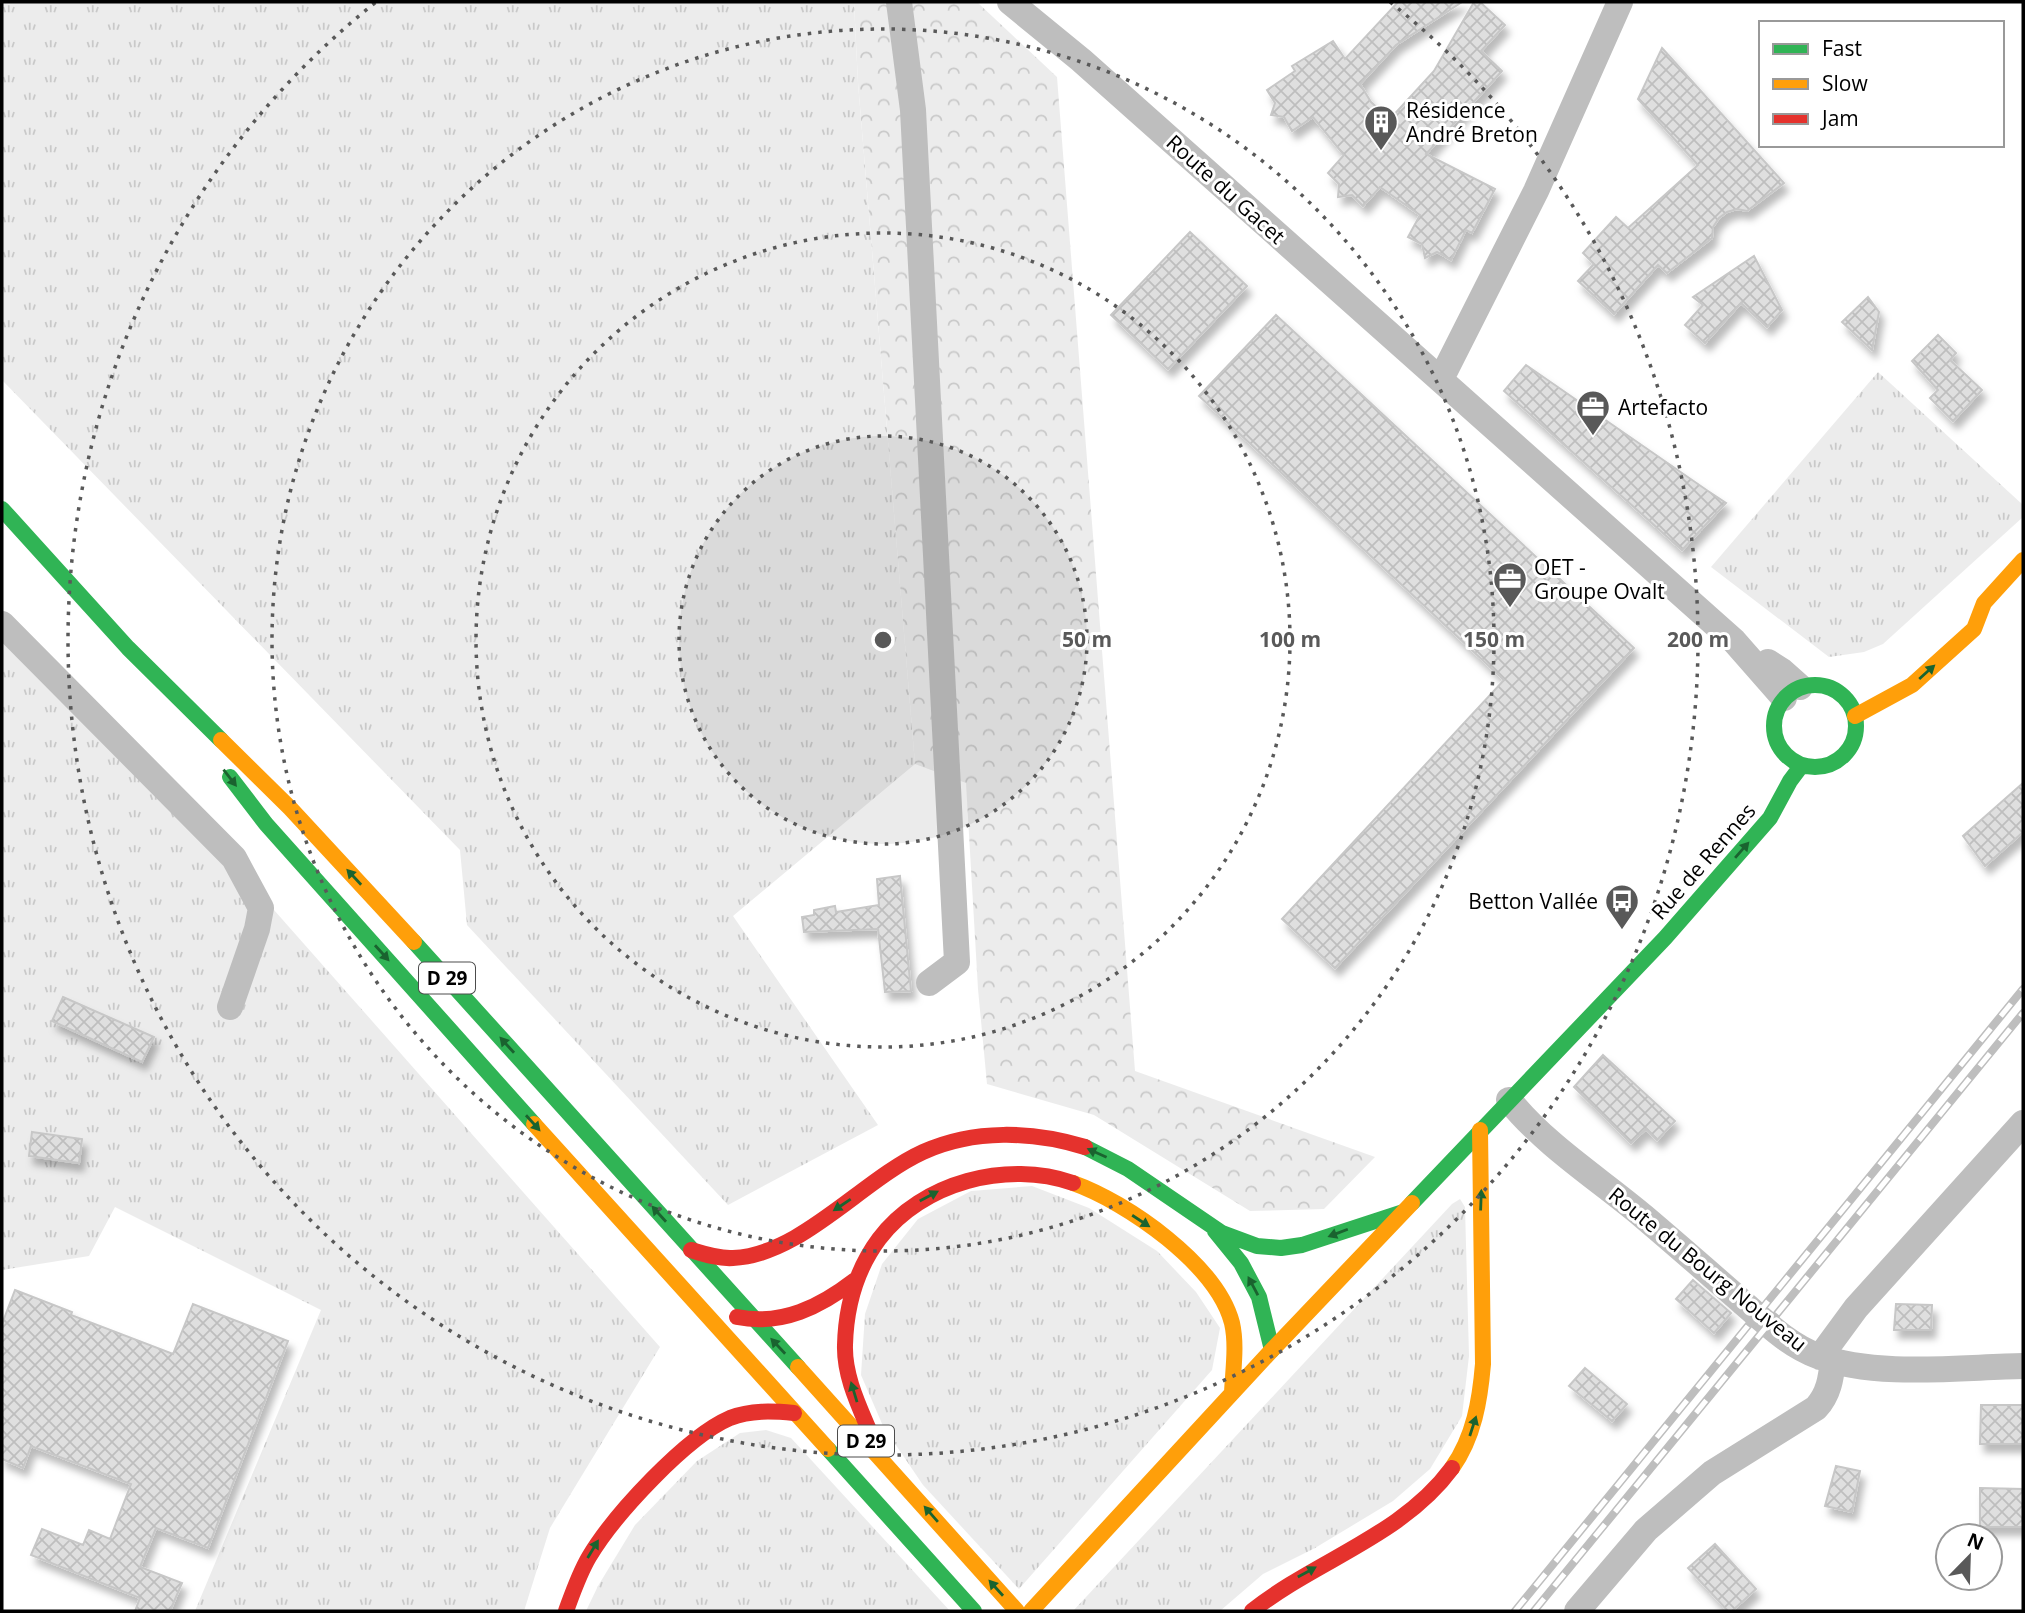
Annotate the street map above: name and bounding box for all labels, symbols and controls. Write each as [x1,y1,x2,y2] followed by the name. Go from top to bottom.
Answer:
[1759,21,2004,147] legend
[1822,34,1862,62] text: Fast
[1822,69,1868,97] text: Slow
[1406,96,1538,148] place label: Résidence André Breton
[1362,103,1400,152] building icon: Résidence André Breton
[1820,104,1859,132] text: Jam
[1161,128,1291,250] street label: Route du Gacet
[1574,388,1612,437] office icon: Artefacto
[1618,393,1708,421] place label: Artefacto
[1534,553,1665,605] place label: OET - Groupe Ovalt
[1491,560,1529,609] office icon: OET - Groupe Ovalt
[1062,625,1112,653] text: 50 m
[1259,625,1321,653] text: 100 m
[1463,625,1525,653] text: 150 m
[1667,625,1729,653] text: 200 m
[871,628,895,652] centre of rings
[1918,664,1936,680] one-way arrow
[223,769,238,787] one-way arrow
[1645,797,1761,925] street label: Rue de Rennes
[1734,841,1750,859] one-way arrow
[346,868,362,886] one-way arrow
[1603,882,1641,931] bus stop icon: Betton Vallée
[1468,887,1598,915] place label: Betton Vallée
[373,945,389,962] one-way arrow
[419,962,475,994] road number: D 29
[499,1036,515,1054] one-way arrow
[525,1114,541,1132] one-way arrow
[1087,1147,1108,1158] one-way arrow
[1603,1180,1813,1358] street label: Route du Bourg Nouveau
[1476,1189,1487,1211] one-way arrow
[919,1191,939,1202] one-way arrow
[832,1198,852,1211] one-way arrow
[652,1206,667,1223] one-way arrow
[1132,1214,1151,1227] one-way arrow
[1327,1227,1348,1238] one-way arrow
[1247,1276,1259,1296] one-way arrow
[770,1338,786,1355] one-way arrow
[848,1381,859,1402] one-way arrow
[1469,1416,1479,1437] one-way arrow
[838,1426,894,1456] road number: D 29
[923,1505,939,1523] one-way arrow
[1934,1522,2004,1592] north arrow
[1963,1526,1988,1556] text: N
[587,1540,599,1559] one-way arrow
[1298,1566,1317,1578] one-way arrow
[989,1580,1005,1597] one-way arrow

